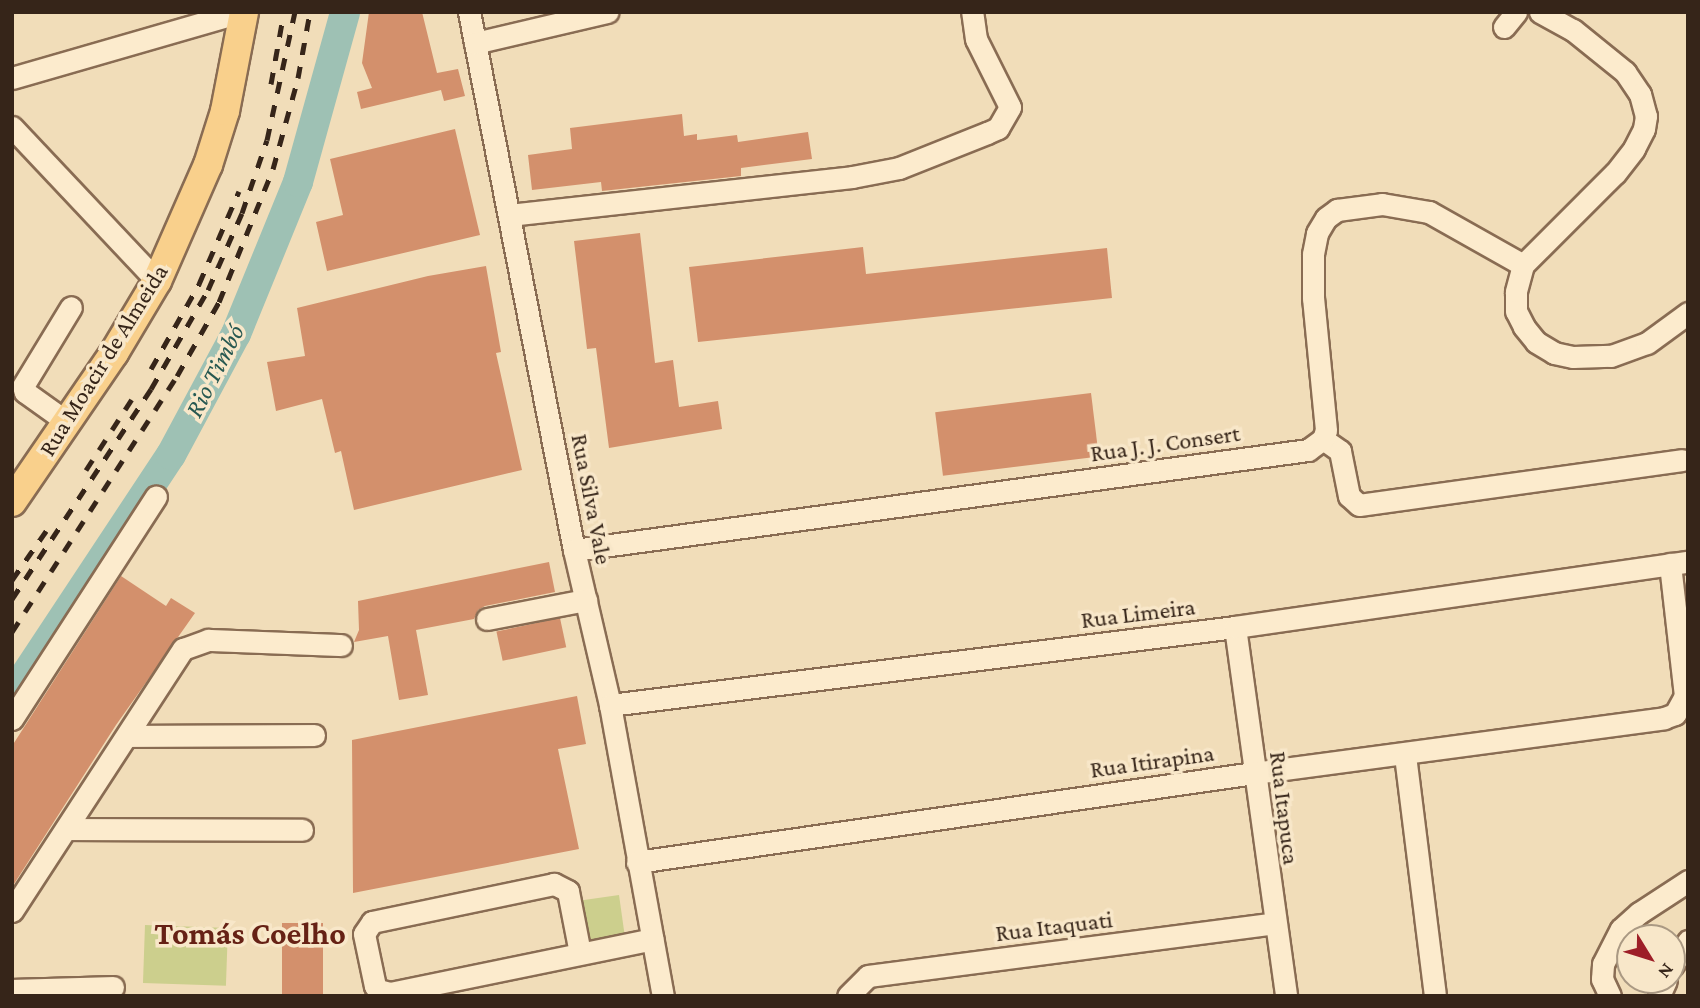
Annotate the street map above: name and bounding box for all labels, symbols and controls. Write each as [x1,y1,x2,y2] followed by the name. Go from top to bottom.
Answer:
[32,259,174,461] street label: Rua Moacir de Almeida
[178,319,252,423] water label: Rio Timbó
[1088,418,1242,468] street label: Rua J. J. Consert
[565,431,619,567] street label: Rua Silva Vale
[1079,592,1197,634] street label: Rua Limeira
[1088,738,1216,784] street label: Rua Itirapina
[1264,750,1306,866] street label: Rua Itapuca
[994,905,1114,947] street label: Rua Itaquati
[154,914,346,952] district label: Tomás Coelho
[1616,924,1686,994] north arrow
[1654,959,1679,983] text: N

